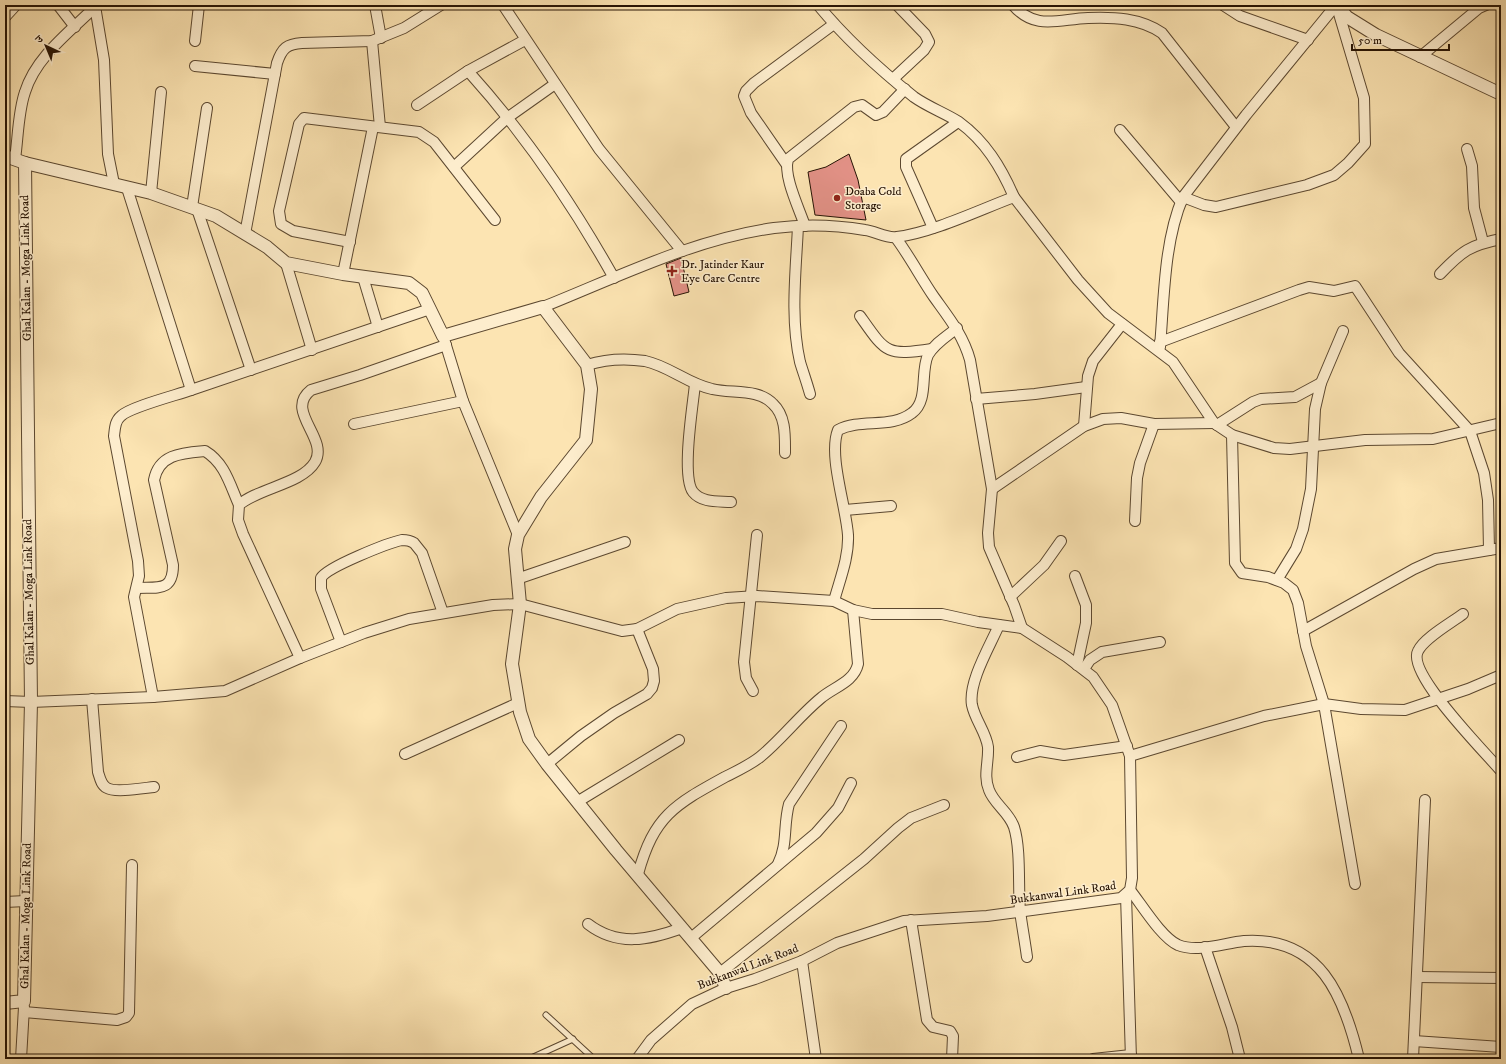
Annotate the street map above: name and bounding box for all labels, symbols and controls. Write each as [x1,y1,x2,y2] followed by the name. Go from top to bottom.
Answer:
[26,26,66,66] north arrow
[1352,26,1449,52] scale bar
[32,32,48,47] text: उ
[1358,33,1382,48] text: 50 m
[845,184,902,213] place label: Doaba Cold Storage
[832,193,842,203] marker: Doaba Cold Storage
[17,195,35,341] street label: Ghal Kalan - Moga Link Road
[681,257,765,286] place label: Dr. Jatinder Kaur Eye Care Centre
[666,265,678,277] marker: Dr. Jatinder Kaur Eye Care Centre
[20,519,38,665] street label: Ghal Kalan - Moga Link Road
[17,843,35,989] street label: Ghal Kalan - Moga Link Road
[1009,878,1117,908] street label: Bukkanwal Link Road
[695,941,801,993] street label: Bukkanwal Link Road

